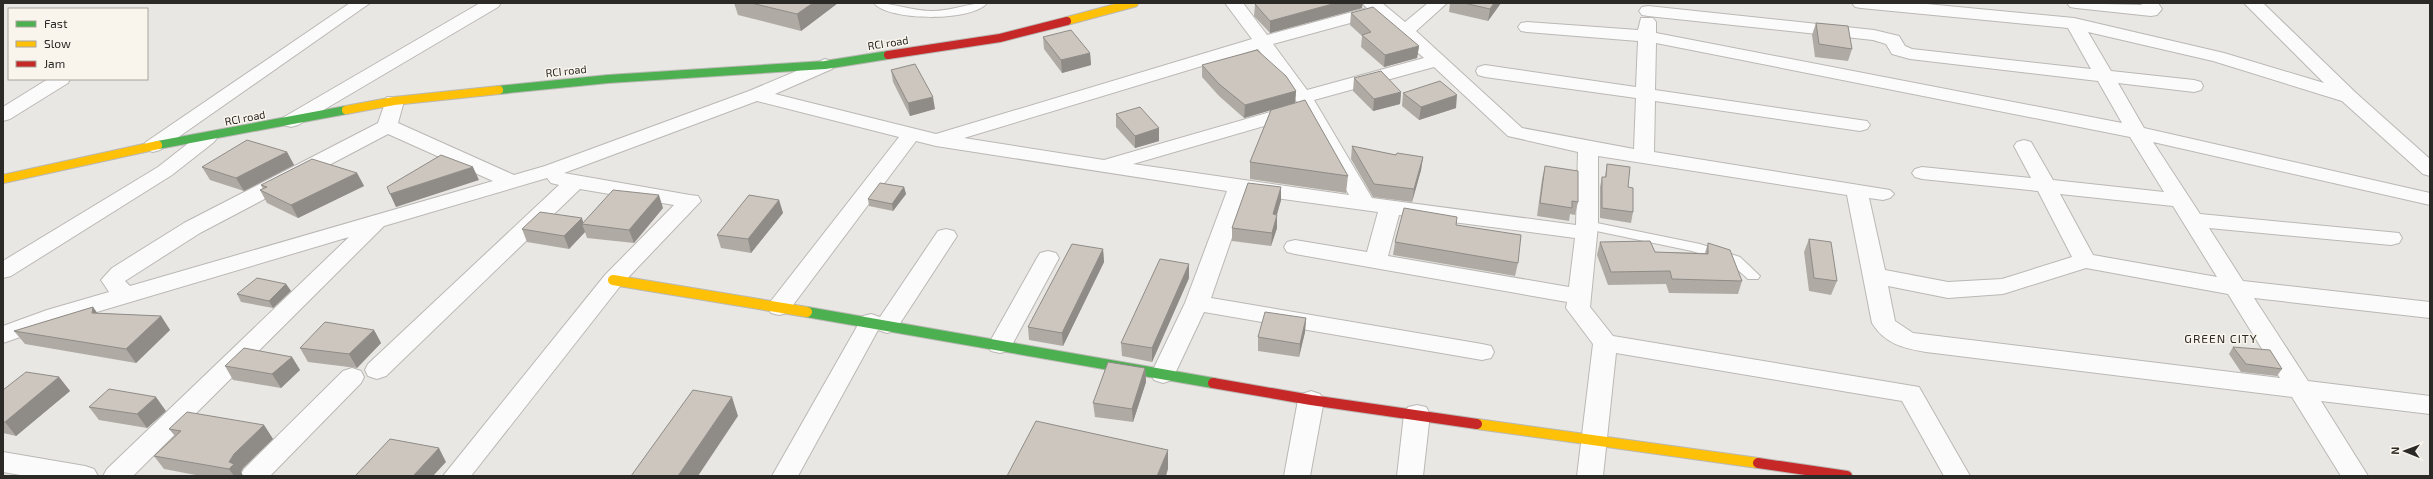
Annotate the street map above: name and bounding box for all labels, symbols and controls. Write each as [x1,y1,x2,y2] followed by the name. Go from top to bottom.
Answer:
[8,8,148,80] legend
[44,16,68,30] text: Fast
[867,33,909,52] street label: RCI road
[44,36,71,50] text: Slow
[44,56,65,70] text: Jam
[545,62,587,79] street label: RCI road
[223,107,266,128] street label: RCI road
[2184,331,2258,345] district label: GREEN CITY
[2385,431,2425,471] north arrow
[2388,447,2401,455] text: N

